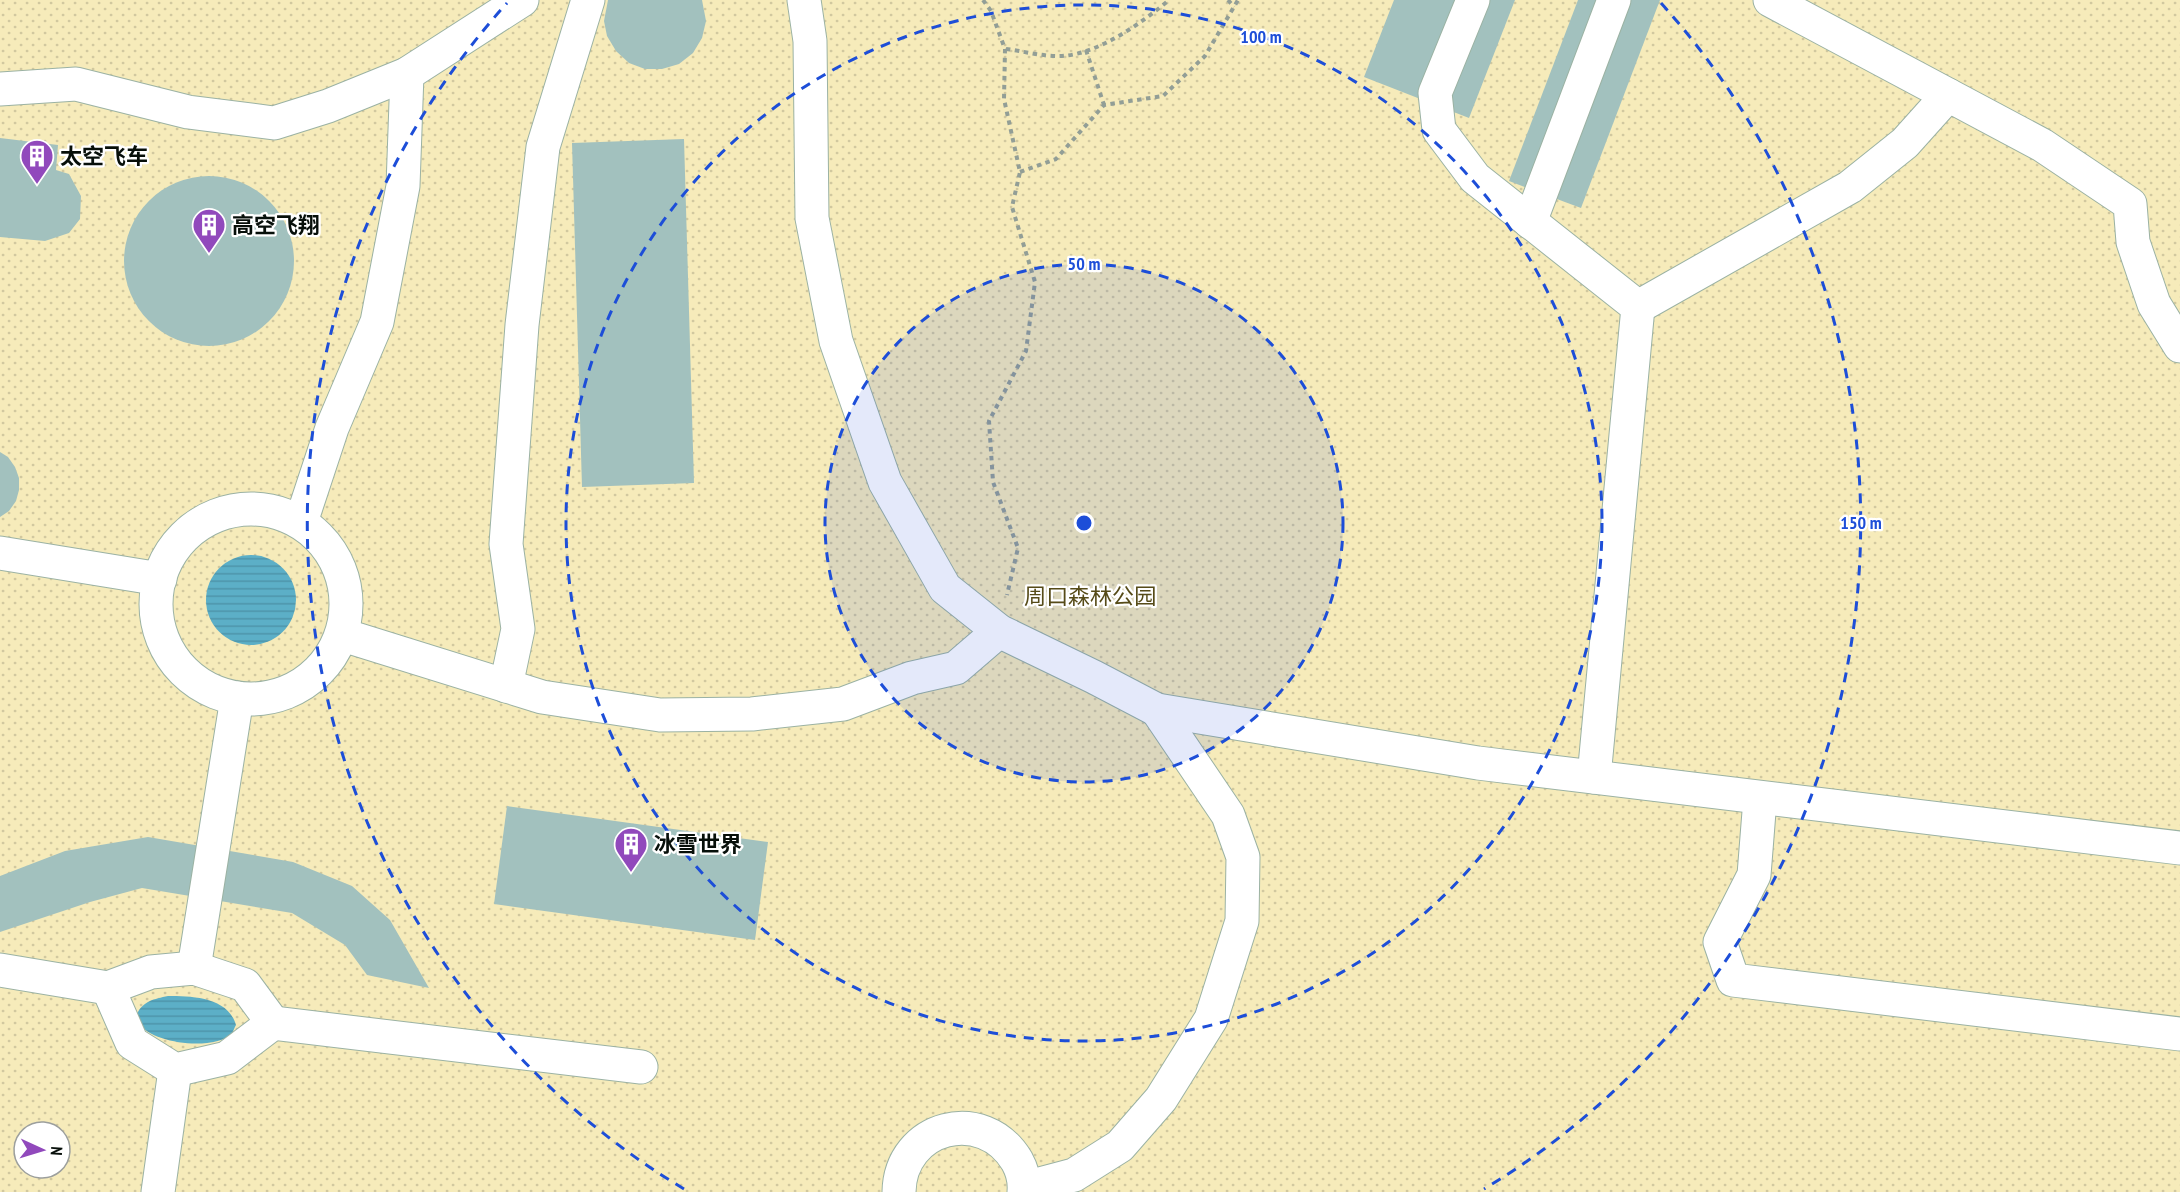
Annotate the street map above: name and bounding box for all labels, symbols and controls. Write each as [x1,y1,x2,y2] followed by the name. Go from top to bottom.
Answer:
[1240,25,1282,48] text: 100 m
[19,138,55,185] building icon: 太空飞车
[60,142,148,170] place label: 太空飞车
[191,207,227,254] building icon: 高空飞翔
[232,211,320,239] place label: 高空飞翔
[1068,252,1100,275] text: 50 m
[1840,511,1882,534] text: 150 m
[1074,513,1094,533] centre of rings
[1024,582,1156,610] park label: 周口森林公园
[613,826,649,873] building icon: 冰雪世界
[654,830,742,858] place label: 冰雪世界
[12,1120,72,1180] north arrow
[47,1146,67,1156] text: N

